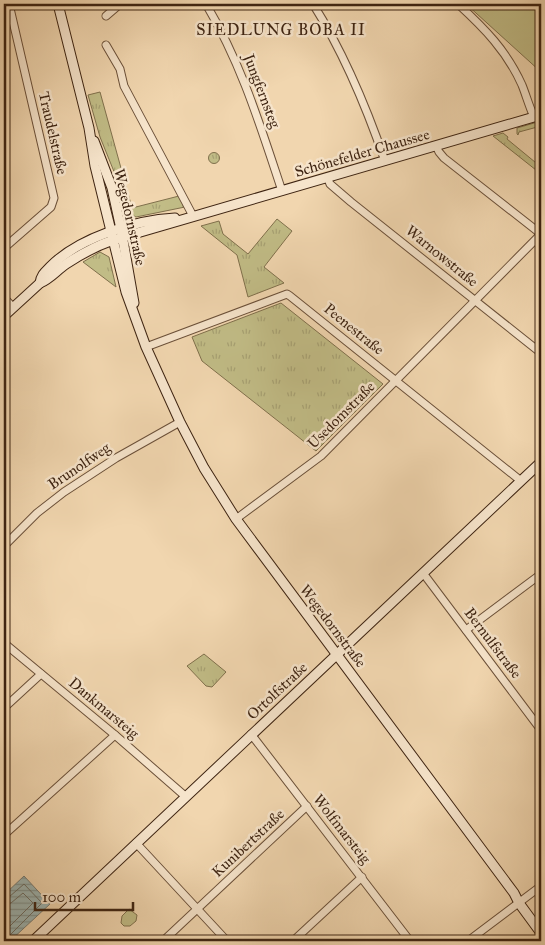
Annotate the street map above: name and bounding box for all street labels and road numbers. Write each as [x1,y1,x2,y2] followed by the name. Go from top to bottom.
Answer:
[238,50,285,132] street label: Jungfernsteg
[35,90,71,176] street label: Traudelstraße
[293,125,431,181] street label: Schönefelder Chaussee
[110,167,150,267] street label: Wegedornstraße
[402,221,482,291] street label: Warnowstraße
[320,299,388,359] street label: Peenestraße
[304,378,378,452] street label: Usedomstraße
[44,438,114,493] street label: Brunolfweg
[296,581,370,671] street label: Wegedornstraße
[461,604,525,682] street label: Bernulfstraße
[243,659,311,723] street label: Ortolfstraße
[65,673,143,743] street label: Dankmarsteig
[309,791,375,868] street label: Wolfmarsteig
[208,805,288,881] street label: Kunibertstraße

